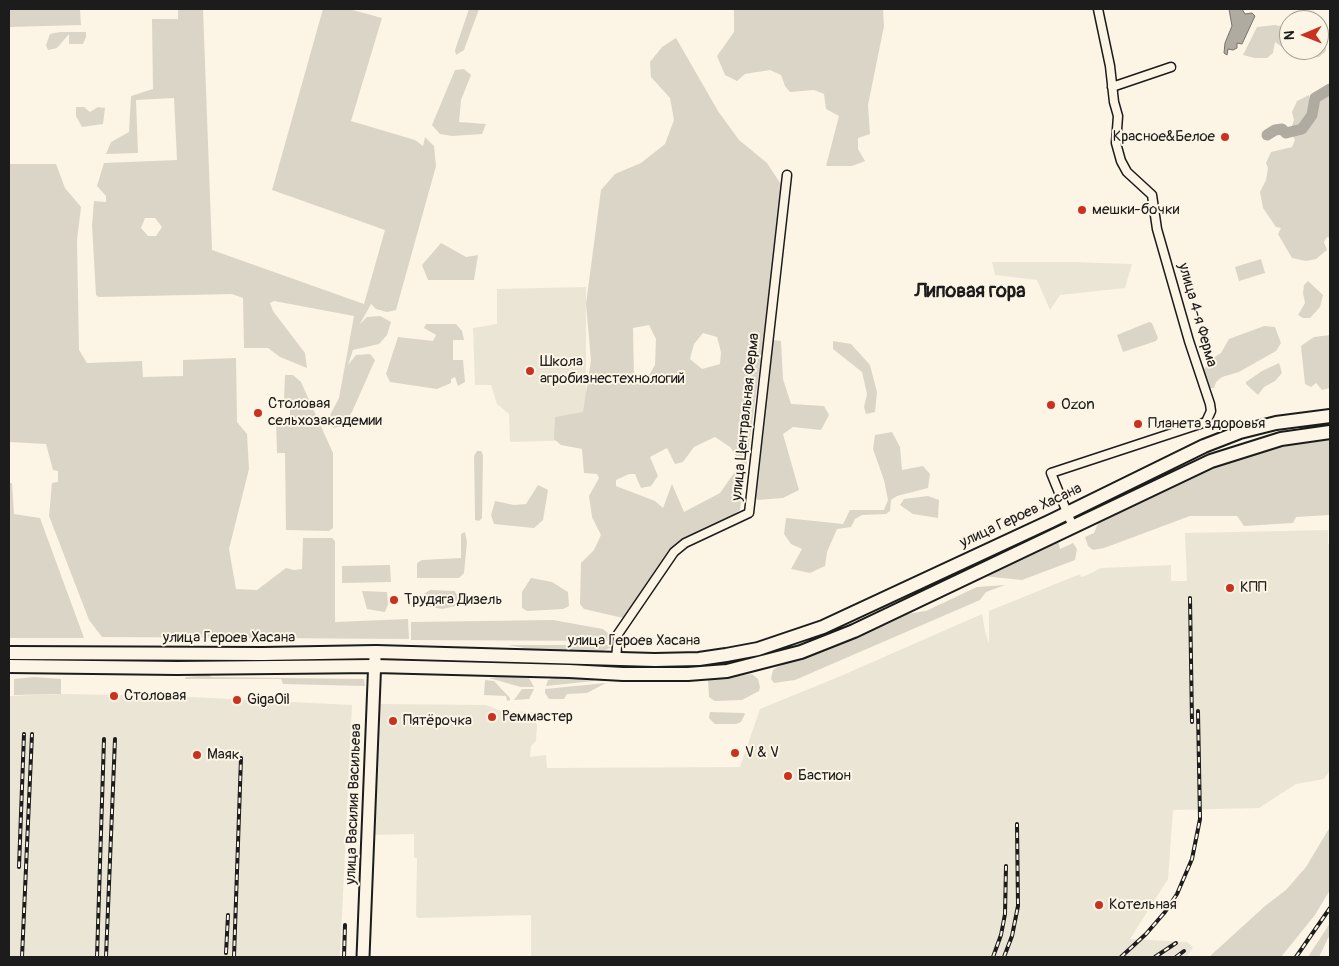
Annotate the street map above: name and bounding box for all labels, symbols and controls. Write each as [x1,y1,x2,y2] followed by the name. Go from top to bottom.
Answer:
[1279,10,1329,60] north arrow
[1281,30,1298,40] text: N
[1113,128,1215,146] place label: Красное&Белое
[1219,131,1231,143] marker: Красное&Белое
[1092,201,1179,219] place label: мешки-бочки
[1076,204,1088,216] marker: мешки-бочки
[1174,261,1220,369] street label: улица 4-я Ферма
[915,280,1025,304] district label: Липовая гора
[728,332,764,502] street label: улица Центральная Ферма
[540,353,685,388] place label: Школа агробизнестехнологий
[524,365,536,377] marker: Школа агробизнестехнологий
[268,395,382,430] place label: Столовая сельхозакадемии
[1061,396,1095,414] place label: Ozon
[1045,399,1057,411] marker: Ozon
[252,407,264,419] marker: Столовая сельхозакадемии
[1148,415,1265,433] place label: Планета здоровья
[1132,418,1144,430] marker: Планета здоровья
[957,480,1085,552] street label: улица Героев Хасана
[1240,579,1267,597] place label: КПП
[1224,582,1236,594] marker: КПП
[404,591,502,609] place label: Трудяга Дизель
[388,594,400,606] marker: Трудяга Дизель
[163,629,295,647] street label: улица Героев Хасана
[568,632,700,650] street label: улица Героев Хасана
[124,687,186,705] place label: Столовая
[108,690,120,702] marker: Столовая
[247,691,290,709] place label: GigaOil
[231,694,243,706] marker: GigaOil
[502,708,573,726] place label: Реммастер
[486,711,498,723] marker: Реммастер
[403,712,472,730] place label: Пятёрочка
[387,715,399,727] marker: Пятёрочка
[342,723,366,885] street label: улица Василия Васильева
[745,744,779,762] place label: V & V
[207,746,240,764] place label: Маяк
[729,747,741,759] marker: V & V
[191,749,203,761] marker: Маяк
[798,767,851,785] place label: Бастион
[782,770,794,782] marker: Бастион
[1109,896,1177,914] place label: Котельная
[1093,899,1105,911] marker: Котельная

